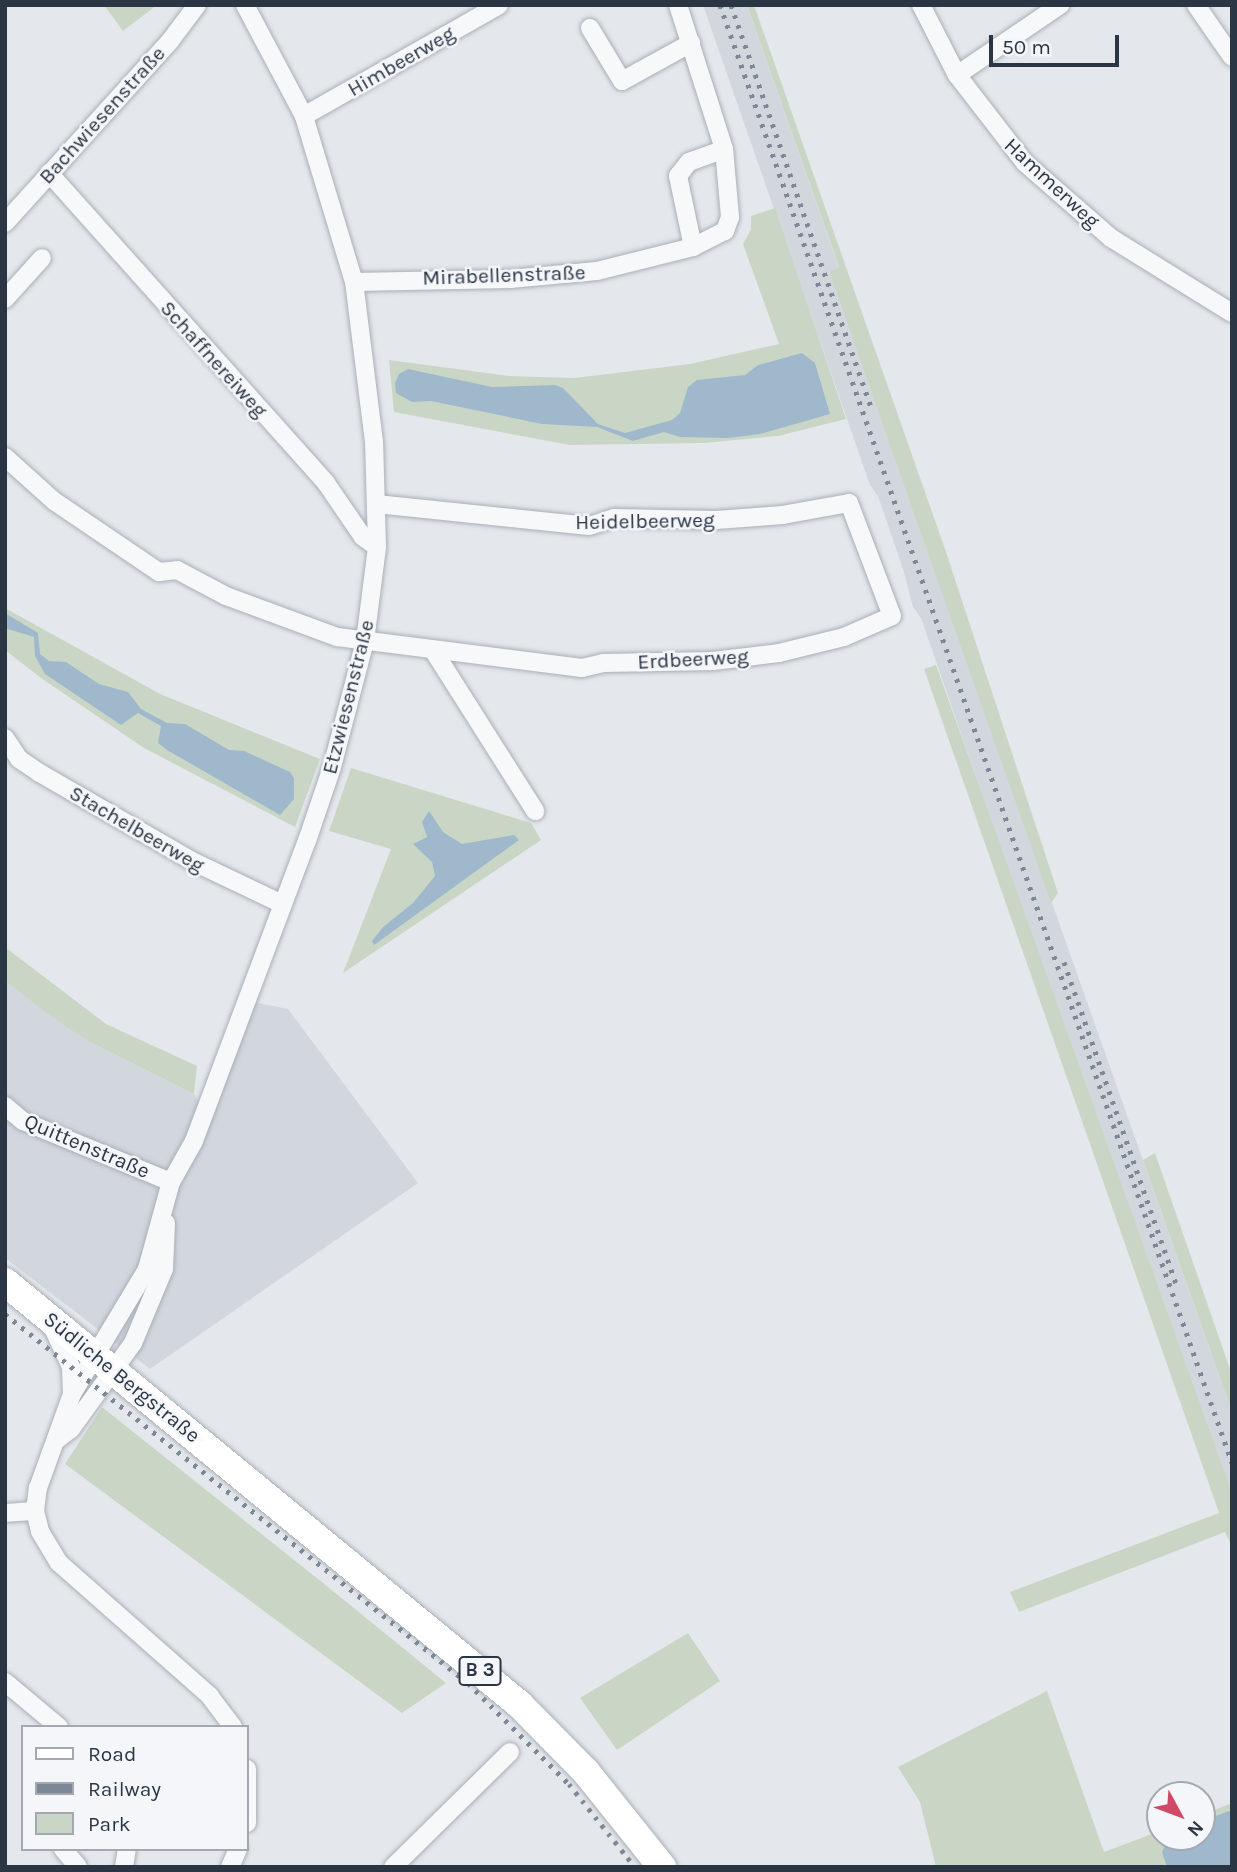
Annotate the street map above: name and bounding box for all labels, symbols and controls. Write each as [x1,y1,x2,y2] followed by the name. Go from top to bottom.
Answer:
[343,20,459,102] street label: Himbeerweg
[992,21,1122,65] scale bar
[1002,35,1051,59] text: 50 m
[34,41,170,189] street label: Bachwiesenstraße
[999,132,1105,234] street label: Hammerweg
[422,260,586,290] street label: Mirabellenstraße
[155,296,273,422] street label: Schaffnereiweg
[575,507,715,535] street label: Heidelbeerweg
[317,617,379,777] street label: Etzwiesenstraße
[637,644,749,674] street label: Erdbeerweg
[65,780,209,878] street label: Stachelbeerweg
[21,1108,153,1184] street label: Quittenstraße
[39,1306,205,1448] street label: Südliche Bergstraße
[457,1656,503,1686] road number: B 3
[21,1725,248,1851] legend
[88,1742,136,1766] text: Road
[88,1777,161,1801] text: Railway
[1146,1781,1216,1851] north arrow
[88,1812,131,1836] text: Park
[1183,1816,1208,1841] text: N

